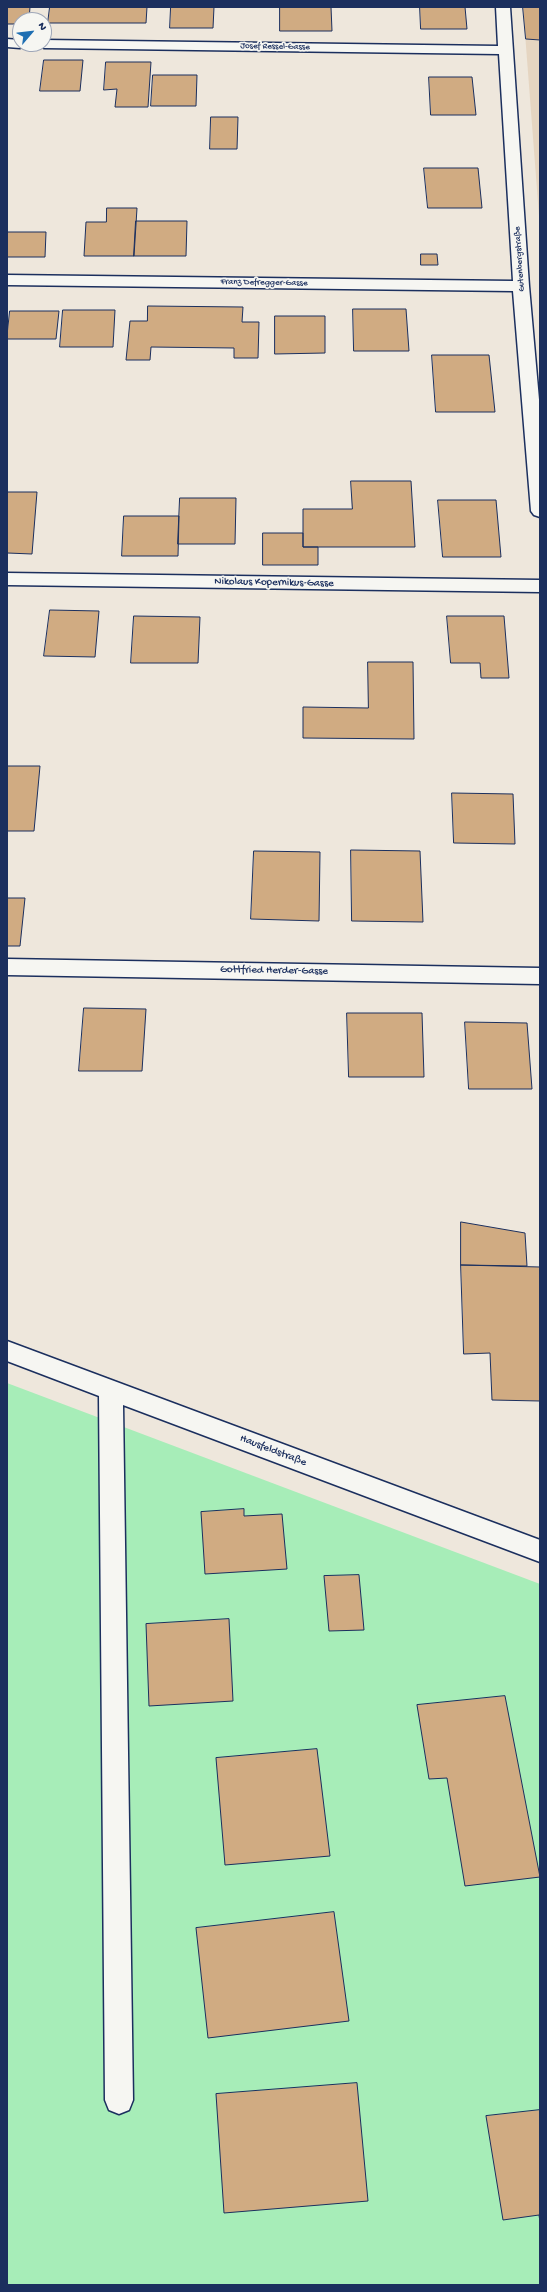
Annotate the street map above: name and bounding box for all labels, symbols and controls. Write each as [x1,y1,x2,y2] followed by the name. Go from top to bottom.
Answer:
[12,12,52,52] north arrow
[35,21,49,33] text: N
[240,41,310,53] street label: Josef Ressel-Gasse
[512,226,528,292] street label: Gutenbergstraße
[220,277,308,289] street label: Franz Defregger-Gasse
[214,575,334,591] street label: Nikolaus Kopernikus-Gasse
[220,963,328,979] street label: Gottfried Herder-Gasse
[238,1432,308,1470] street label: Hausfeldstraße

